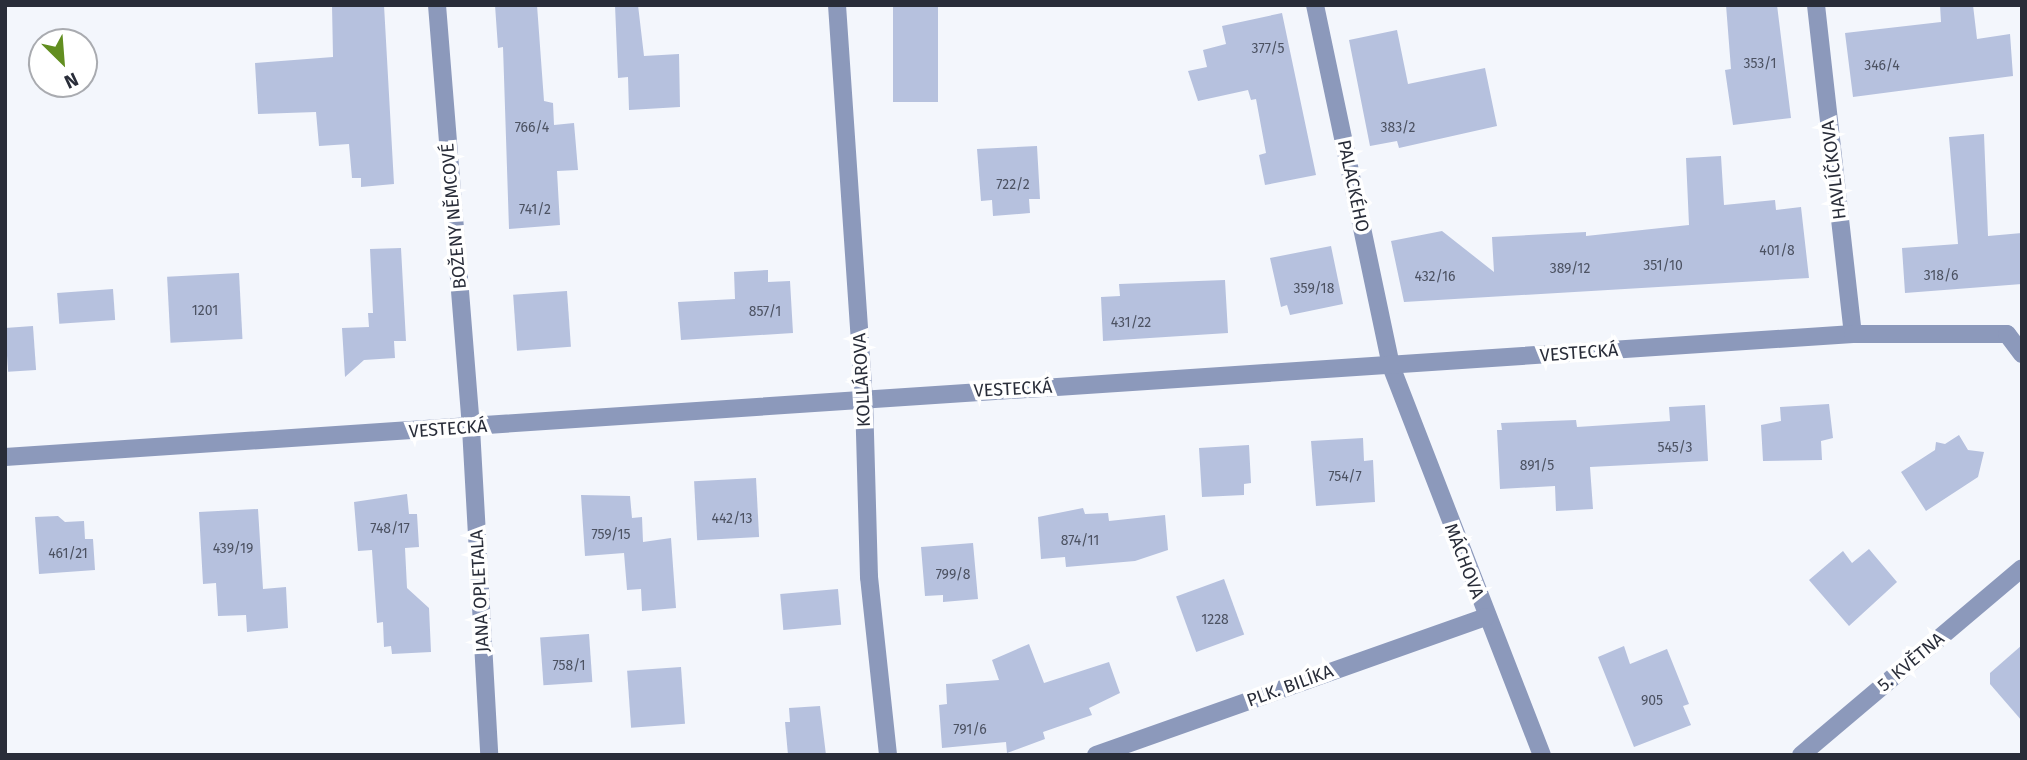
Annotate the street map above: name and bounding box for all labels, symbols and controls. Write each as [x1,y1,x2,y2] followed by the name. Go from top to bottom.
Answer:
[28,28,98,98] north arrow
[1252,41,1284,57] house number: 377/5
[1743,56,1777,72] house number: 353/1
[1864,58,1900,74] house number: 346/4
[61,68,82,94] text: N
[1817,119,1851,221] street label: HAVLÍČKOVA
[515,120,549,136] house number: 766/4
[1380,120,1416,136] house number: 383/2
[1333,138,1373,234] street label: PALACKÉHO
[437,142,471,290] street label: BOŽENY NĚMCOVÉ
[996,177,1030,193] house number: 722/2
[519,202,551,218] house number: 741/2
[1759,243,1795,259] house number: 401/8
[1643,258,1683,274] house number: 351/10
[1550,261,1590,277] house number: 389/12
[1924,268,1958,284] house number: 318/6
[1415,269,1455,285] house number: 432/16
[1294,281,1334,297] house number: 359/18
[192,303,218,319] house number: 1201
[749,304,781,320] house number: 857/1
[1111,315,1151,331] house number: 431/22
[849,332,875,428] street label: KOLLÁROVA
[1539,339,1619,367] street label: VESTECKÁ
[973,376,1053,402] street label: VESTECKÁ
[408,415,488,443] street label: VESTECKÁ
[1658,440,1692,456] house number: 545/3
[1520,458,1554,474] house number: 891/5
[1328,469,1362,485] house number: 754/7
[711,511,753,527] house number: 442/13
[1440,520,1488,602] street label: MÁCHOVA
[370,521,410,537] house number: 748/17
[591,527,631,543] house number: 759/15
[466,529,494,653] street label: JANA OPLETALA
[1061,533,1099,549] house number: 874/11
[213,541,253,557] house number: 439/19
[48,546,88,562] house number: 461/21
[936,567,970,583] house number: 799/8
[1201,612,1229,628] house number: 1228
[1873,628,1949,696] street label: 5. KVĚTNA
[552,658,586,674] house number: 758/1
[1244,660,1336,712] street label: PLK. BILÍKA
[1641,693,1663,709] house number: 905
[953,722,987,738] house number: 791/6

